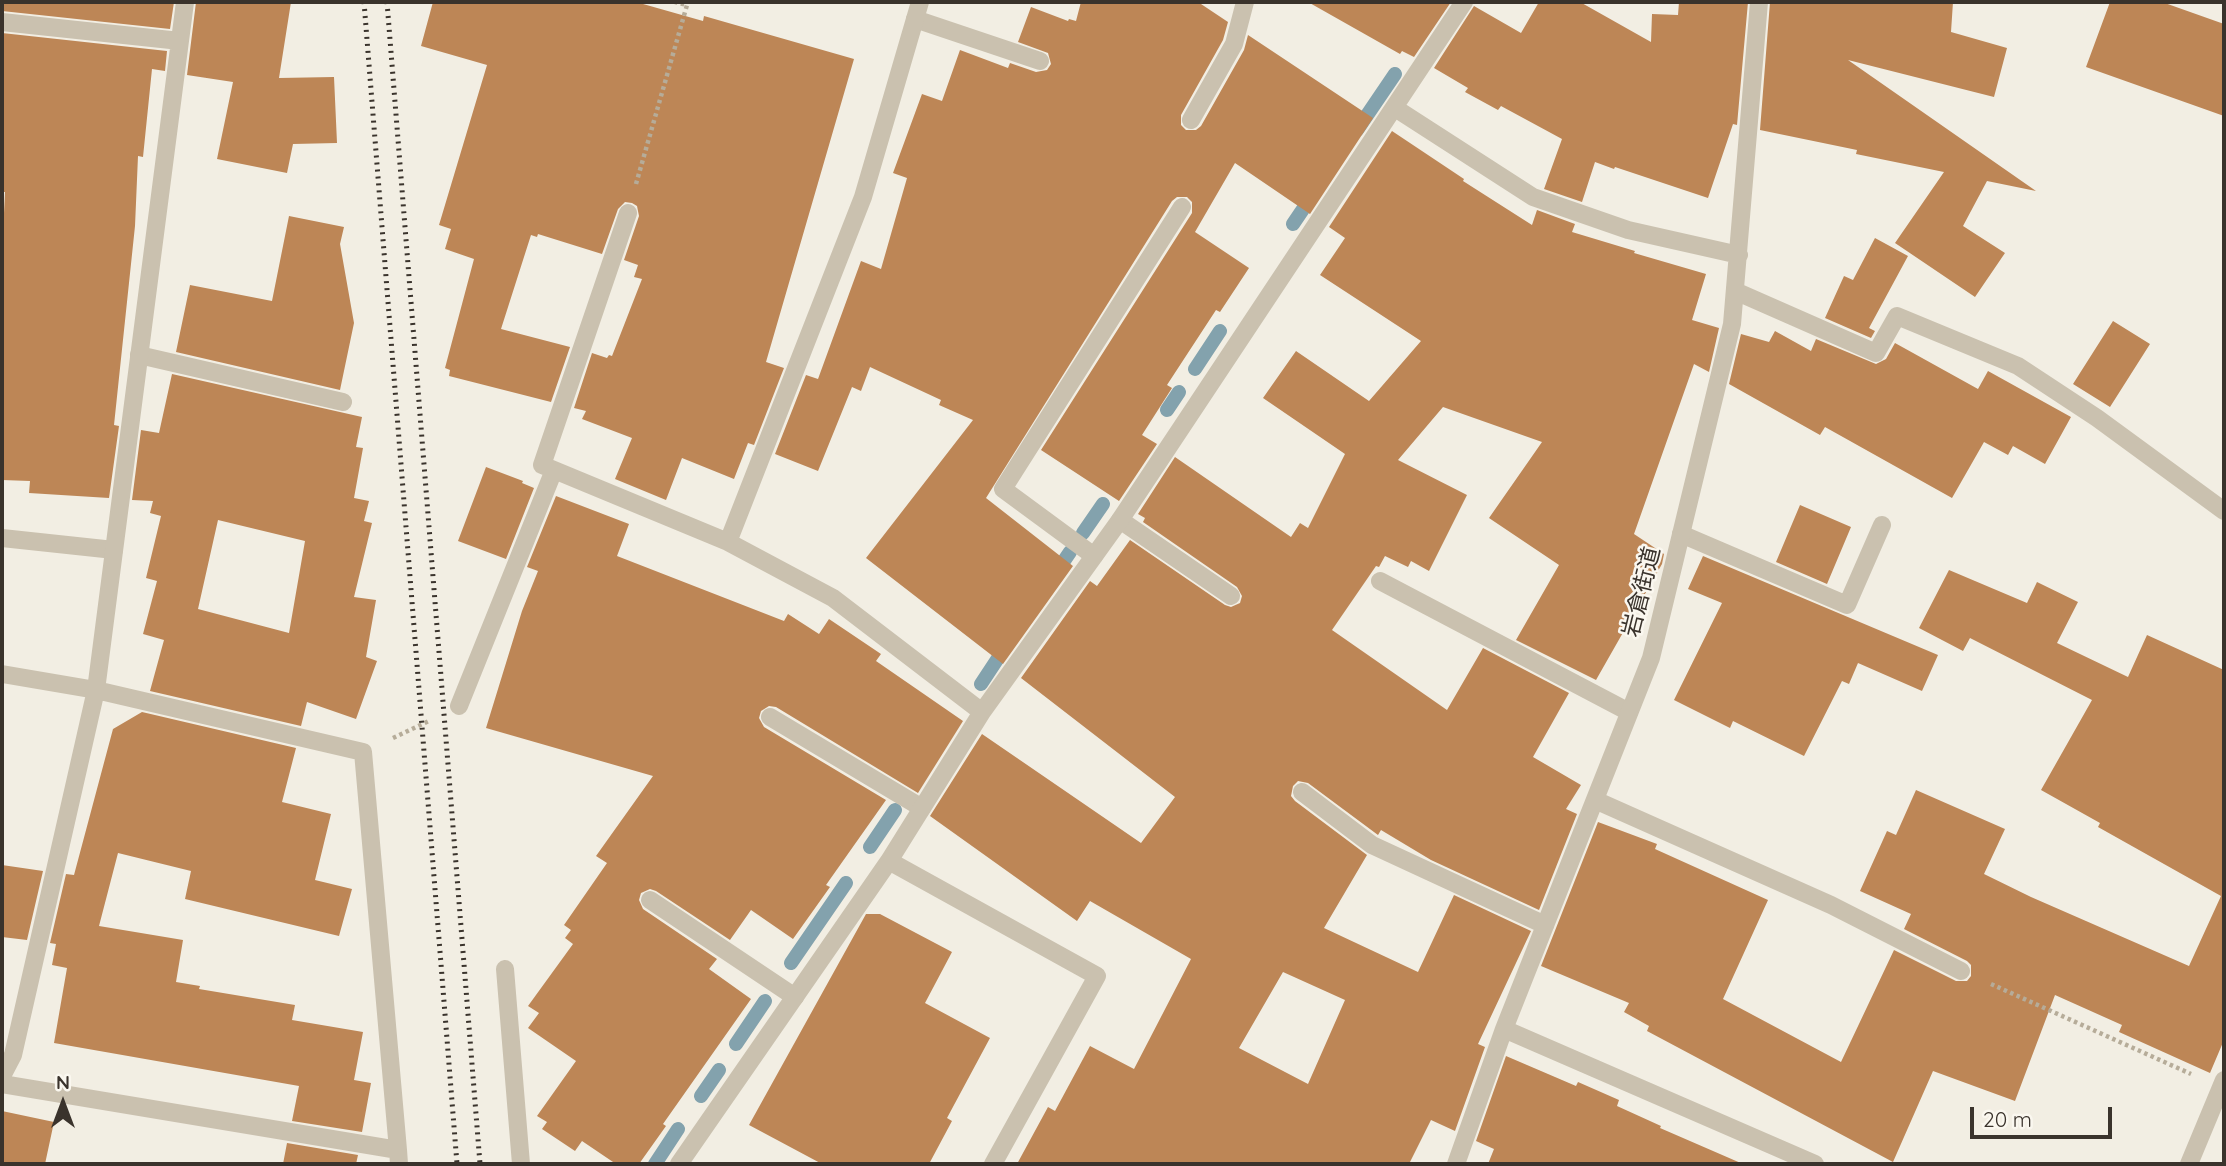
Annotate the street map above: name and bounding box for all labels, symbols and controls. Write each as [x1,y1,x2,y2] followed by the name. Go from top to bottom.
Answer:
[1617,544,1667,640] street label: 岩倉街道
[28,1068,98,1138] north arrow
[56,1070,70,1094] text: N
[1974,1092,2116,1136] scale bar
[1983,1106,2032,1132] text: 20 m

